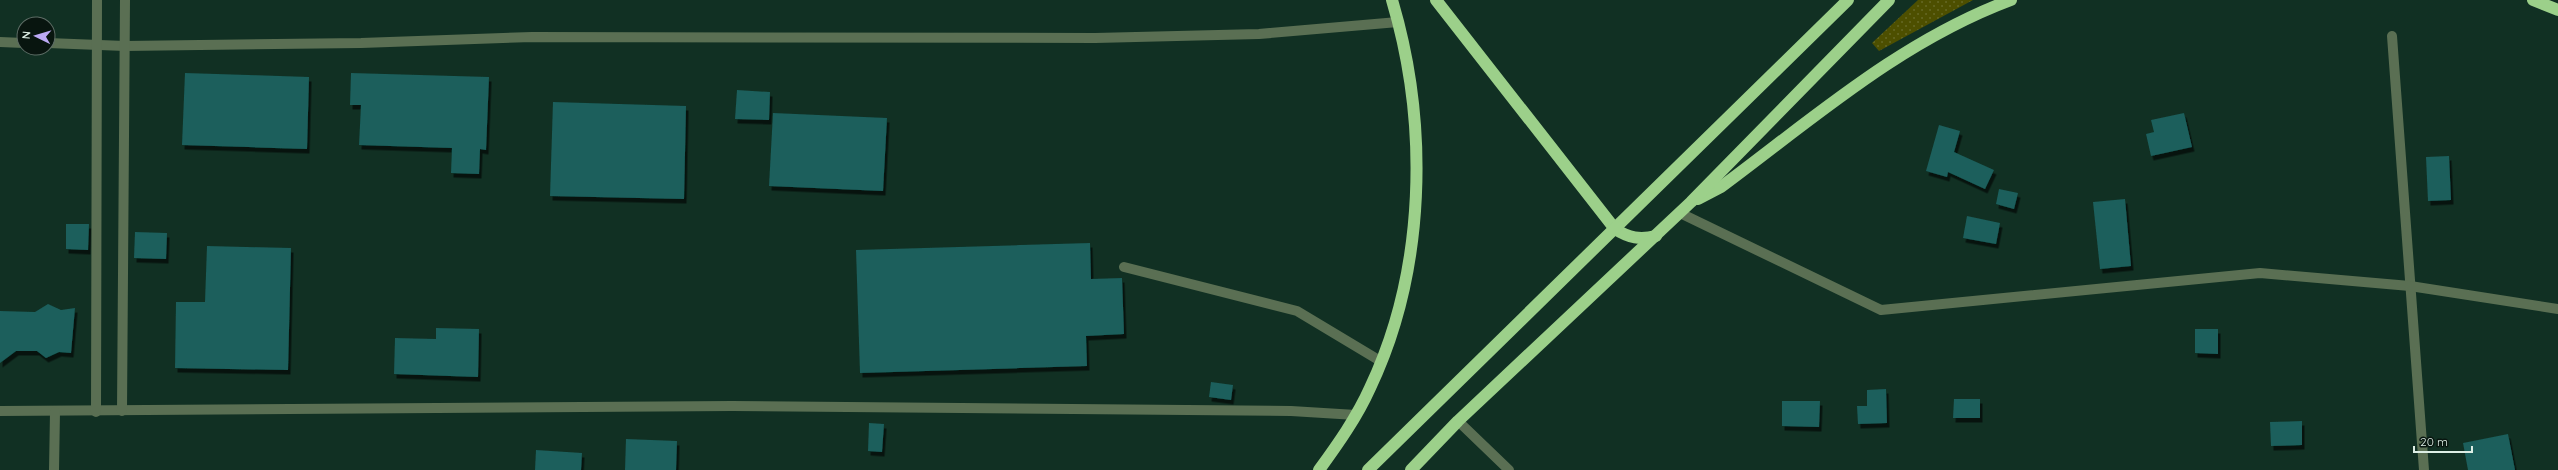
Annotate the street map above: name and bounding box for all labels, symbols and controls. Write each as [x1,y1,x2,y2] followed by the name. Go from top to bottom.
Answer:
[16,16,56,56] north arrow
[19,30,33,40] text: N
[2414,428,2472,454] scale bar
[2420,434,2448,449] text: 20 m

